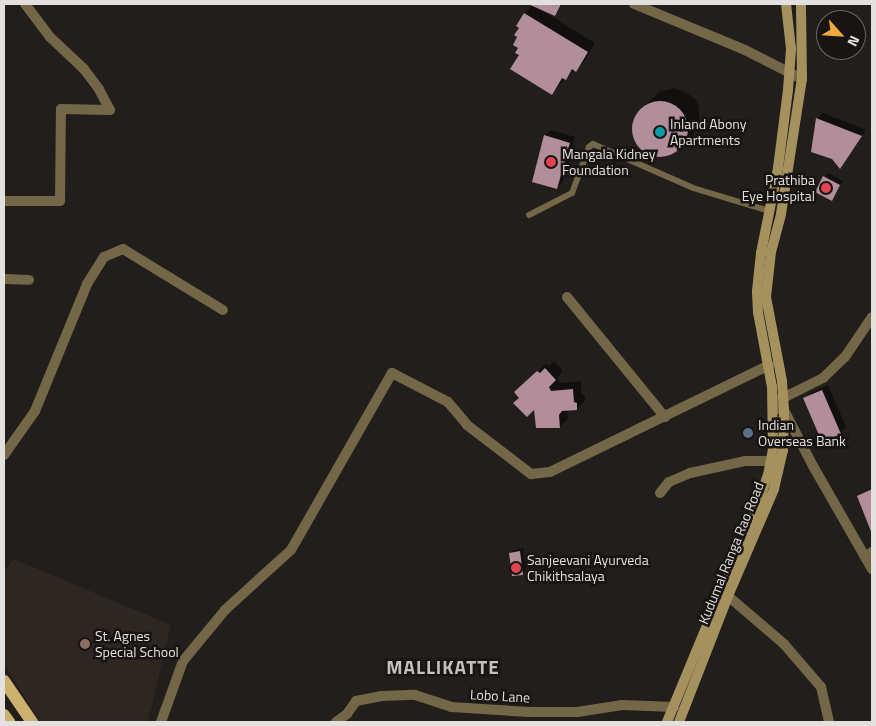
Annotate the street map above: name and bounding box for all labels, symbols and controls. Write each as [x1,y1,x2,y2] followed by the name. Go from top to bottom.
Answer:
[816,10,866,60] north arrow
[842,32,866,50] text: N
[670,116,747,148] place label: Inland Abony Apartments
[654,126,666,138] marker: Inland Abony Apartments
[562,146,655,178] place label: Mangala Kidney Foundation
[544,155,558,169] marker: Mangala Kidney Foundation
[742,172,815,204] place label: Prathiba Eye Hospital
[819,181,833,195] marker: Prathiba Eye Hospital
[758,417,846,450] place label: Indian Overseas Bank
[742,427,754,439] marker: Indian Overseas Bank
[695,479,767,627] street label: Kudumal Ranga Rao Road
[527,552,649,584] place label: Sanjeevani Ayurveda Chikithsalaya
[509,561,523,575] marker: Sanjeevani Ayurveda Chikithsalaya
[95,628,179,660] place label: St. Agnes Special School
[79,638,91,650] marker: St. Agnes Special School
[385,656,501,678] district label: MALLIKATTE
[470,686,530,706] street label: Lobo Lane

